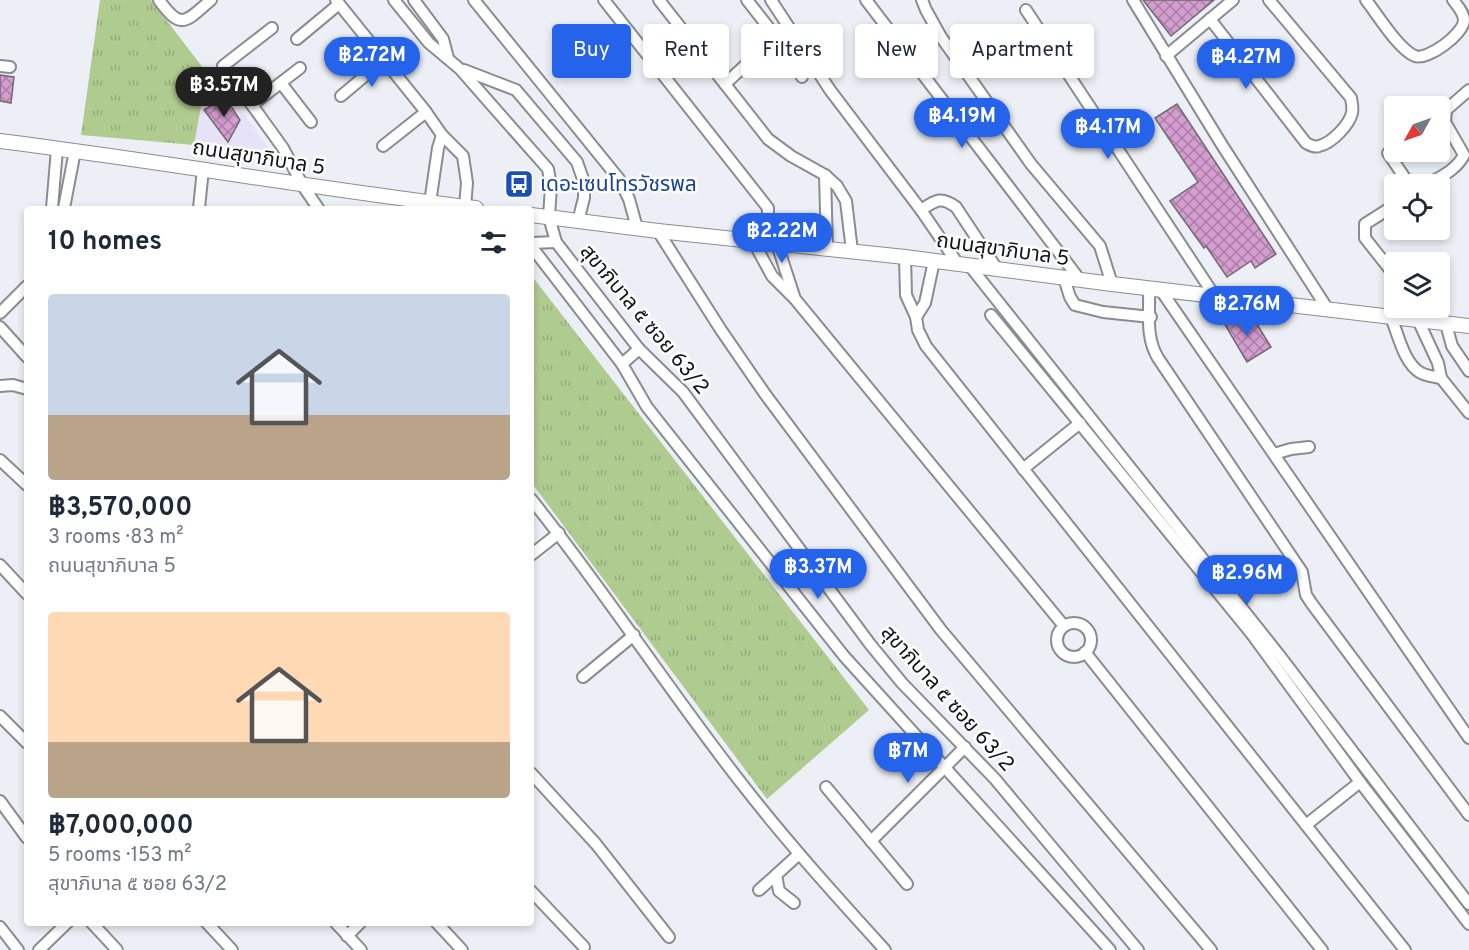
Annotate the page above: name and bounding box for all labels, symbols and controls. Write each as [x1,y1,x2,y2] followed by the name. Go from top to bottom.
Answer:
[552,24,631,78] chip: Buy
[643,24,729,78] chip: Rent
[741,24,843,78] chip: Filters
[855,24,938,78] chip: New
[950,24,1094,78] chip: Apartment
[323,37,421,88] pin: ฿2.72M
[1197,39,1295,90] pin: ฿4.27M
[338,43,406,69] text: ฿2.72M
[1211,45,1281,71] text: ฿4.27M
[175,67,273,118] pin: ฿3.57M
[189,73,259,99] text: ฿3.57M
[1384,96,1450,162] north arrow
[1384,96,1450,318] map controls
[913,98,1011,149] pin: ฿4.19M
[928,104,996,130] text: ฿4.19M
[1059,109,1157,160] pin: ฿4.17M
[1075,115,1141,141] text: ฿4.17M
[190,135,327,182] street label: ถนนสุขาภิบาล 5
[503,168,535,200] bus stop icon: เดอะเซนโทรวัชรพล
[540,172,697,199] place label: เดอะเซนโทรวัชรพล
[1384,174,1450,240] button: locate
[733,213,831,264] pin: ฿2.22M
[746,219,818,245] text: ฿2.22M
[48,226,162,259] text: 10 homes
[477,226,510,259] icon: filters
[934,228,1071,273] street label: ถนนสุขาภิบาล 5
[573,239,715,401] street label: สุขาภิบาล ๕ ซอย 63/2
[1384,252,1450,318] button: layers
[1198,286,1296,337] pin: ฿2.76M
[1213,292,1281,318] text: ฿2.76M
[225,333,333,441] icon: home
[48,492,192,525] text: ฿3,570,000
[48,525,183,551] text: 3 rooms · 83 m²
[769,549,867,600] pin: ฿3.37M
[48,554,176,580] text: ถนนสุขาภิบาล 5
[784,555,852,581] text: ฿3.37M
[1198,555,1296,606] pin: ฿2.96M
[1211,561,1283,587] text: ฿2.96M
[874,620,1020,778] street label: สุขาภิบาล ๕ ซอย 63/2
[225,651,333,759] icon: home
[879,733,937,784] pin: ฿7M
[888,739,928,765] text: ฿7M
[48,810,194,843] text: ฿7,000,000
[48,843,191,869] text: 5 rooms · 153 m²
[48,872,227,898] text: สุขาภิบาล ๕ ซอย 63/2

